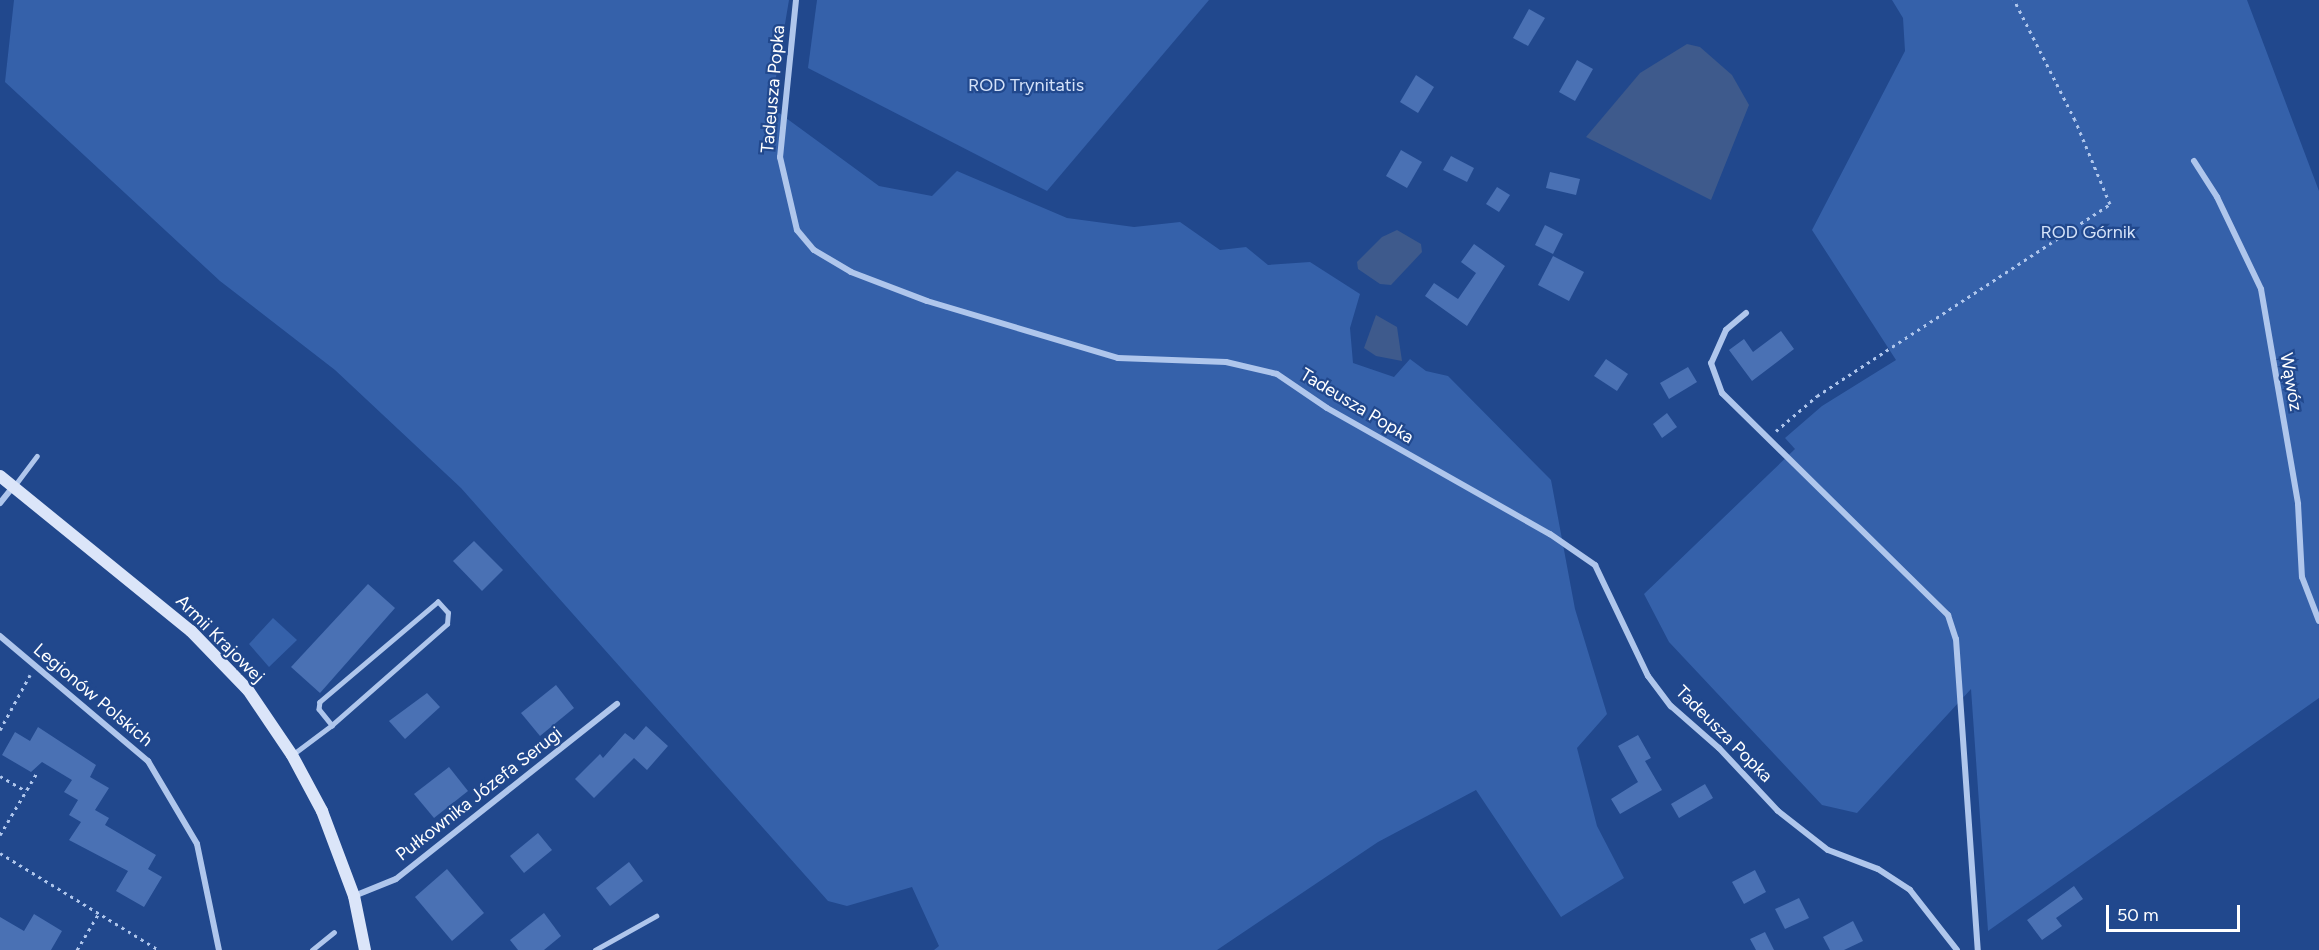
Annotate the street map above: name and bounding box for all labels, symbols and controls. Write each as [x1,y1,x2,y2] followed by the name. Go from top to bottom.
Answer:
[757,24,789,154] street label: Tadeusza Popka
[968,74,1084,96] park label: ROD Trynitatis
[2040,221,2136,243] park label: ROD Górnik
[2275,351,2307,413] street label: Wąwóz
[1296,364,1418,448] street label: Tadeusza Popka
[171,590,269,688] street label: Armii Krajowej
[29,639,157,751] street label: Legionów Polskich
[1671,681,1777,787] street label: Tadeusza Popka
[392,722,566,866] street label: Pułkownika Józefa Serugi
[2109,893,2242,931] scale bar
[2117,904,2159,926] text: 50 m

